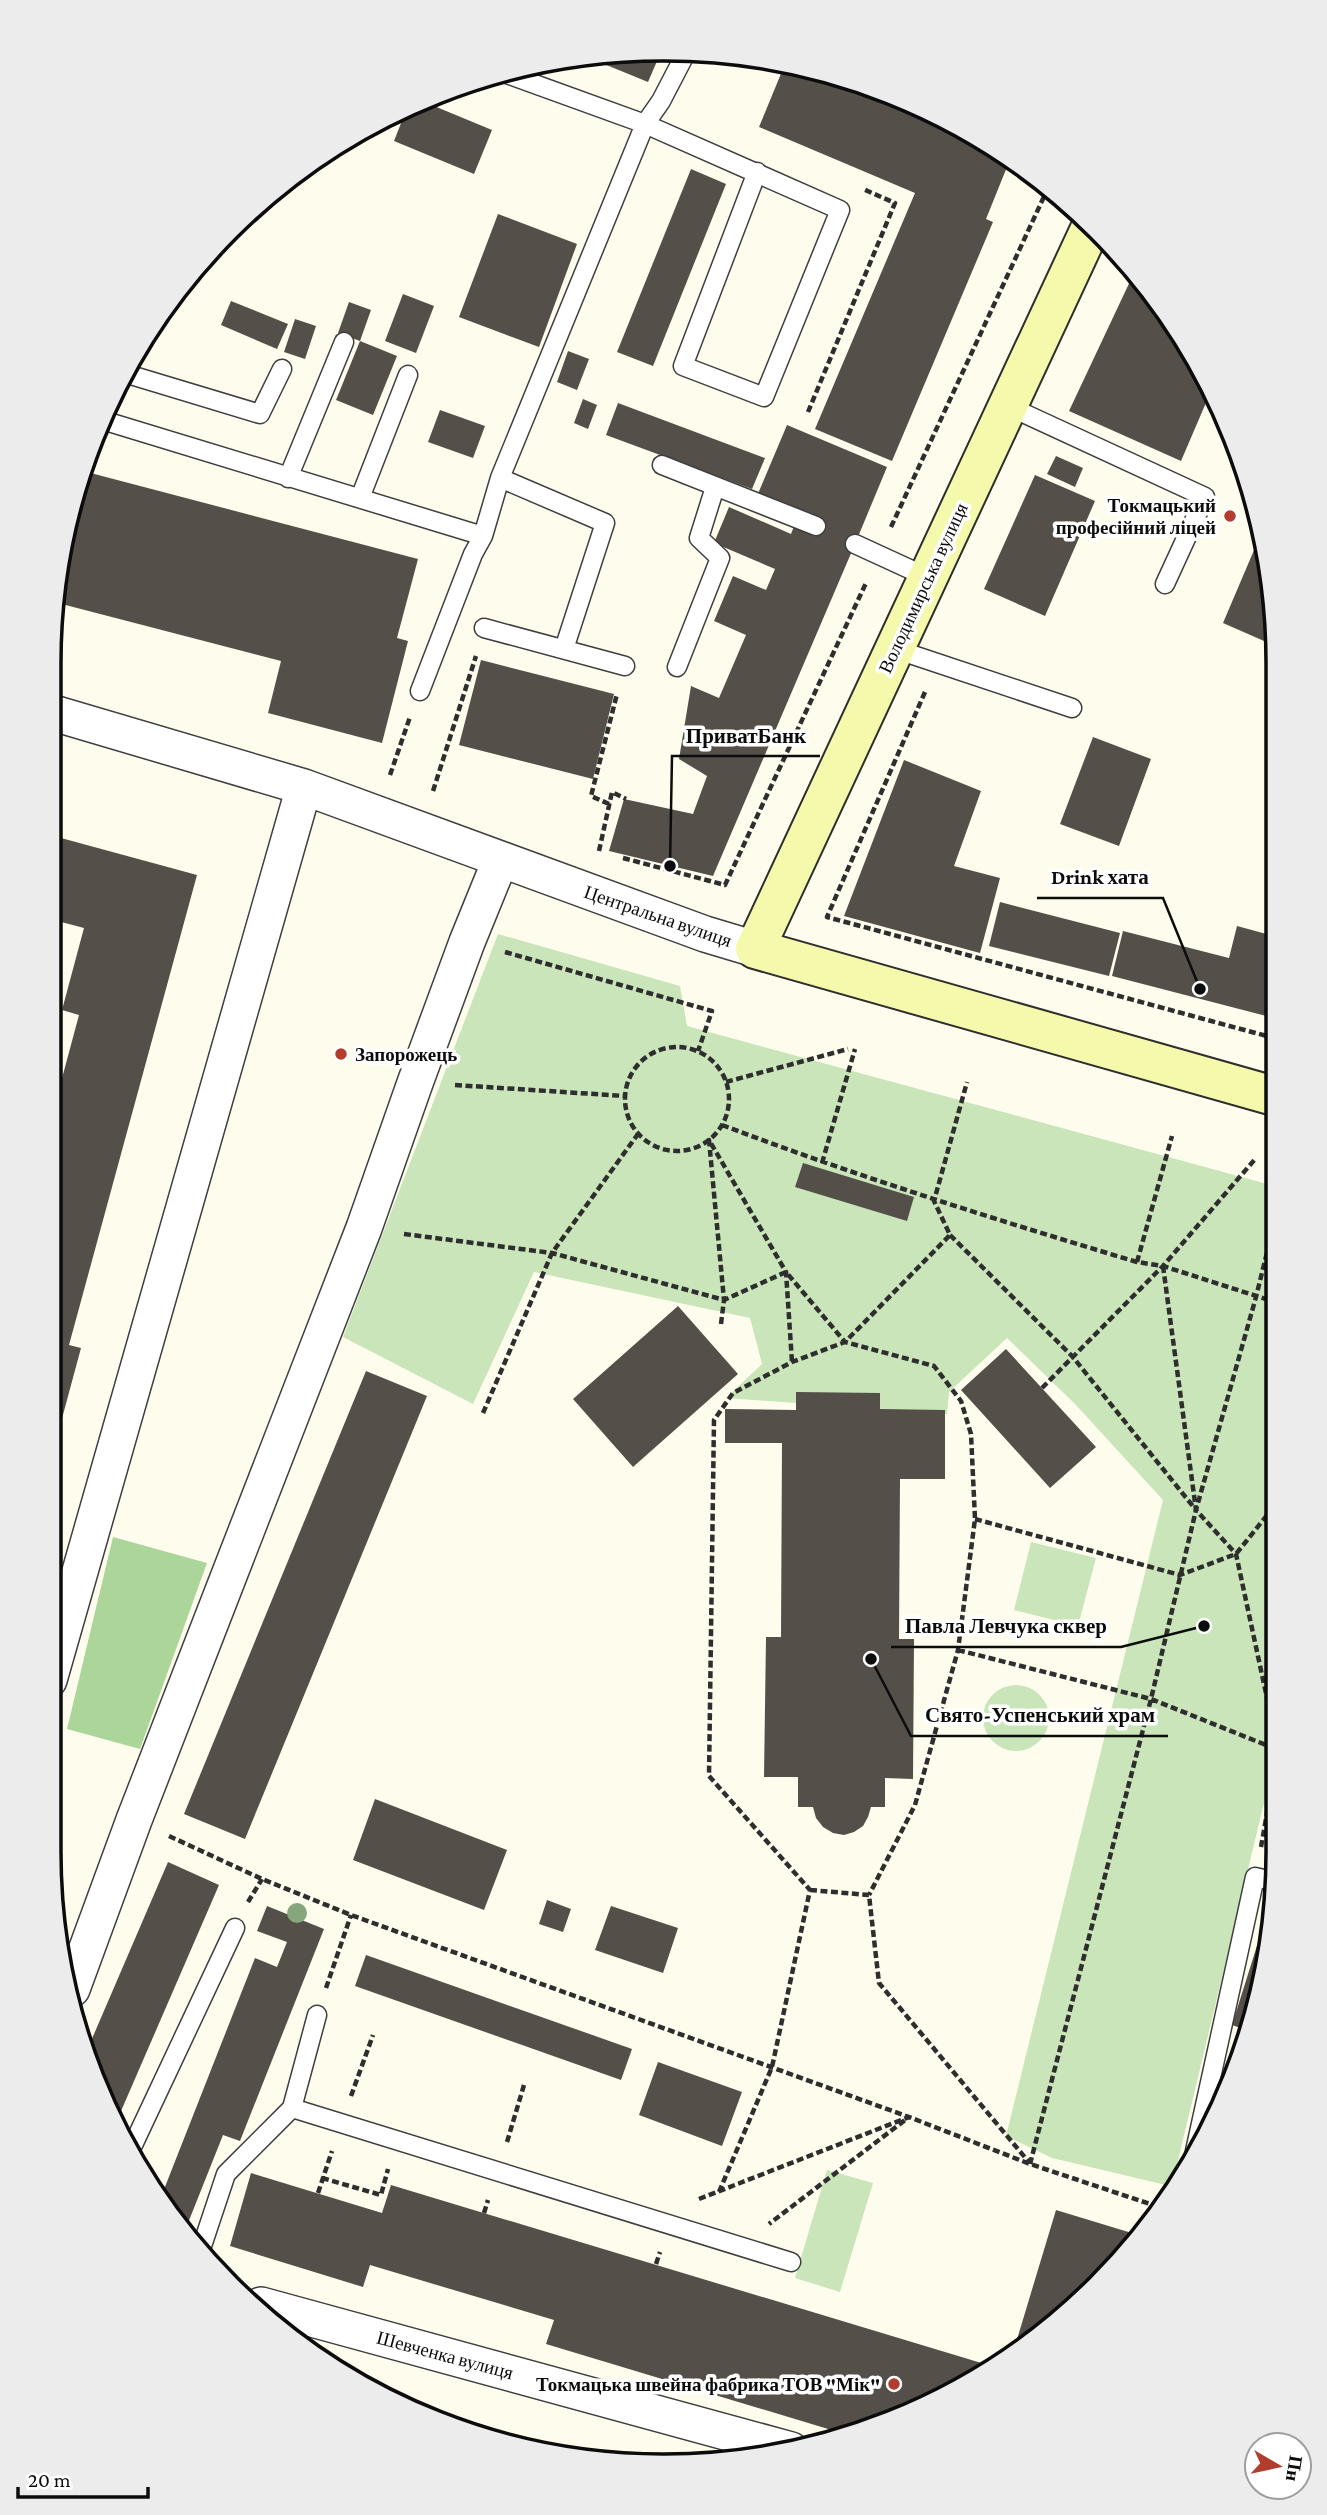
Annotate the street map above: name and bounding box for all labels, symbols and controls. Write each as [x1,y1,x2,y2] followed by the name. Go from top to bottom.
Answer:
[1056,495,1216,538] place label: Токмацький професійний ліцей
[874,499,972,676] street label: Володимирська вулиця
[1222,508,1238,524] marker: Токмацький професійний ліцей
[672,714,820,756] callout: ПриватБанк
[686,724,807,748] text: ПриватБанк
[1037,856,1163,898] callout: Drink хата
[1051,865,1149,889] text: Drink хата
[581,881,735,951] street label: Центральна вулиця
[355,1044,457,1065] place label: Запорожець
[333,1046,349,1062] marker: Запорожець
[891,1605,1121,1647] callout: Павла Левчука сквер
[905,1614,1107,1638] text: Павла Левчука сквер
[911,1694,1168,1736] callout: Свято-Успенський храм
[925,1703,1155,1727] text: Свято-Успенський храм
[374,2327,516,2383] street label: Шевченка вулиця
[536,2374,880,2395] place label: Токмацька швейна фабрика ТОВ "Мік"
[886,2376,902,2392] marker: Токмацька швейна фабрика ТОВ "Мік"
[1243,2431,1313,2501] north arrow
[1282,2454,1307,2483] text: Пн
[18,2456,147,2500] scale bar
[28,2468,71,2492] text: 20 m

